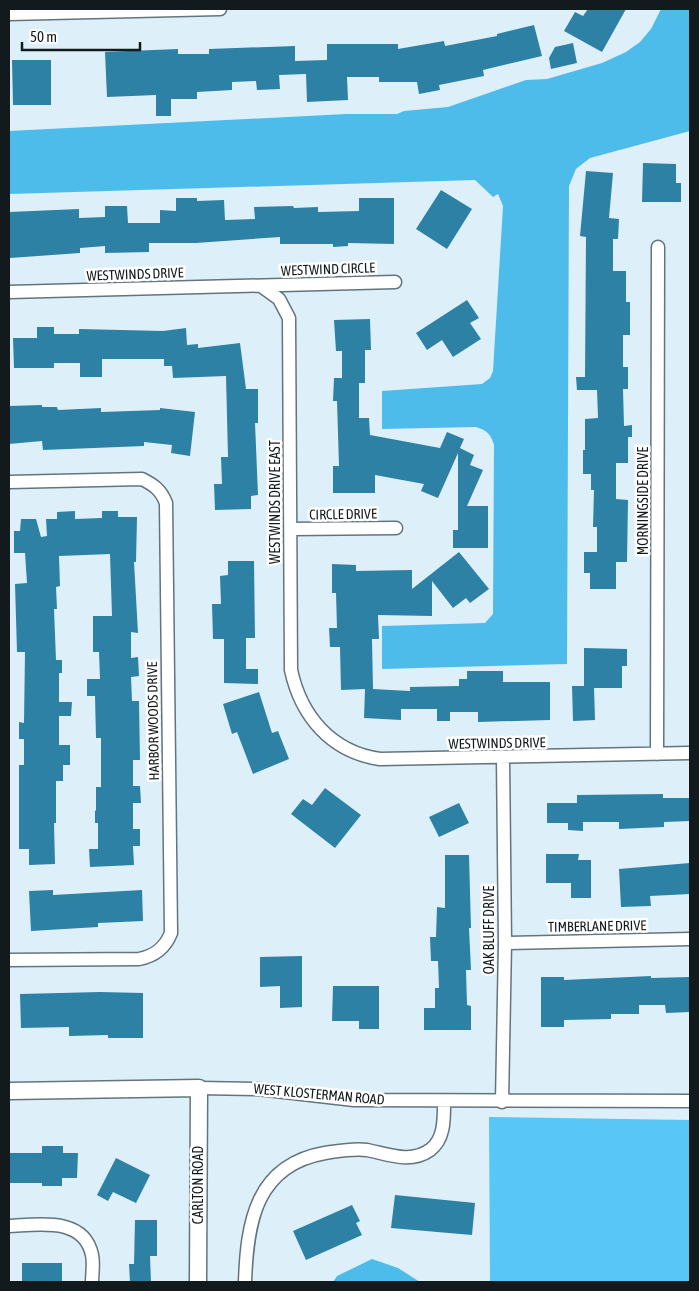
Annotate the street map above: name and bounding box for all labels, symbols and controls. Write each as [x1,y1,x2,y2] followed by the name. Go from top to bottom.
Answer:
[22,20,140,52] scale bar
[30,28,57,45] text: 50 m
[281,259,375,279] street label: WESTWIND CIRCLE
[86,264,184,284] street label: WESTWINDS DRIVE
[267,440,283,564] street label: WESTWINDS DRIVE EAST
[635,447,651,555] street label: MORNINGSIDE DRIVE
[309,505,377,523] street label: CIRCLE DRIVE
[144,661,162,781] street label: HARBOR WOODS DRIVE
[448,734,546,752] street label: WESTWINDS DRIVE
[481,886,497,974] street label: OAK BLUFF DRIVE
[548,917,646,935] street label: TIMBERLANE DRIVE
[253,1080,385,1108] street label: WEST KLOSTERMAN ROAD
[190,1146,206,1224] street label: CARLTON ROAD

